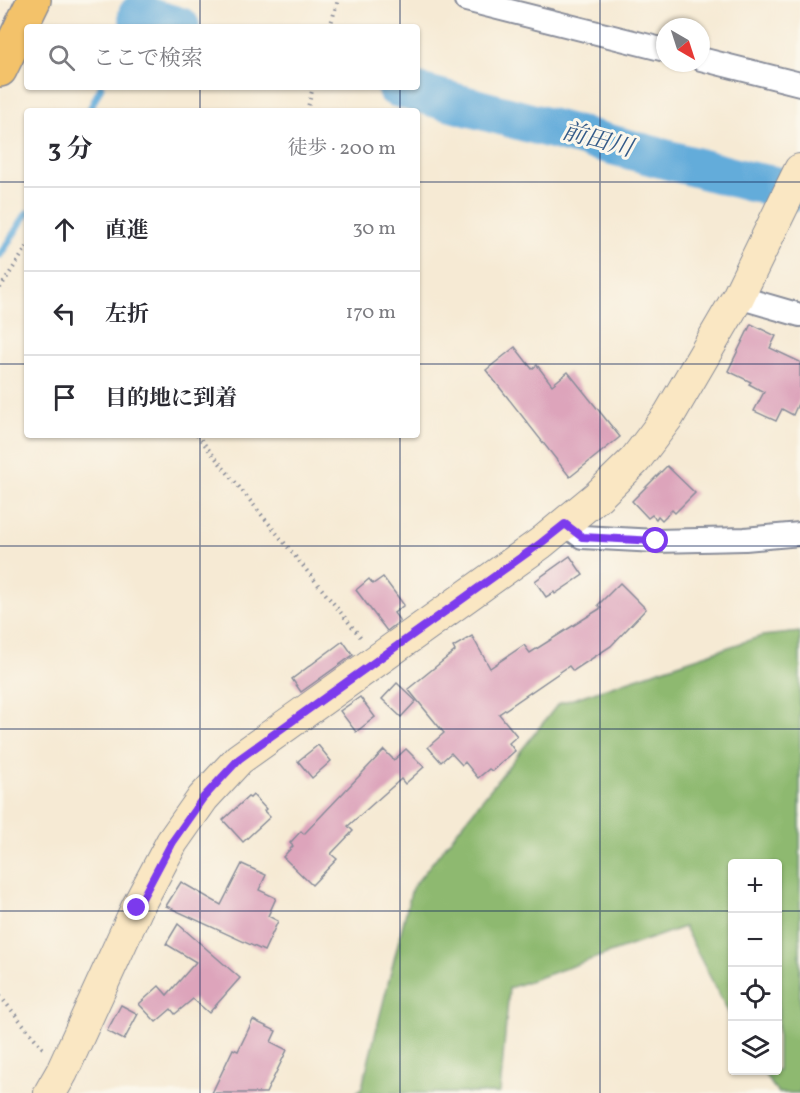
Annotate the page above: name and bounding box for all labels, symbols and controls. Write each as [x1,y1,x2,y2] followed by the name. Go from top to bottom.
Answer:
[656,18,710,72] north arrow
[24,24,420,90] search box
[45,41,78,74] icon: search
[93,44,203,75] text: ここで検索
[558,115,639,168] water label: 前田川
[48,132,92,168] text: 3 分
[287,135,396,163] text: 徒歩 · 200 m
[48,213,81,246] icon: ahead
[352,215,396,243] text: 30 m
[105,216,149,247] text: 直進
[48,297,81,330] icon: left
[346,299,396,327] text: 170 m
[105,300,149,331] text: 左折
[48,381,81,414] icon: arrive
[105,384,237,415] text: 目的地に到着
[642,527,668,553] route start
[728,859,782,1075] map controls
[728,859,782,913] button: +
[123,894,149,920] route end
[728,913,782,967] button: −
[728,967,782,1021] button: locate
[728,1021,782,1075] button: layers

